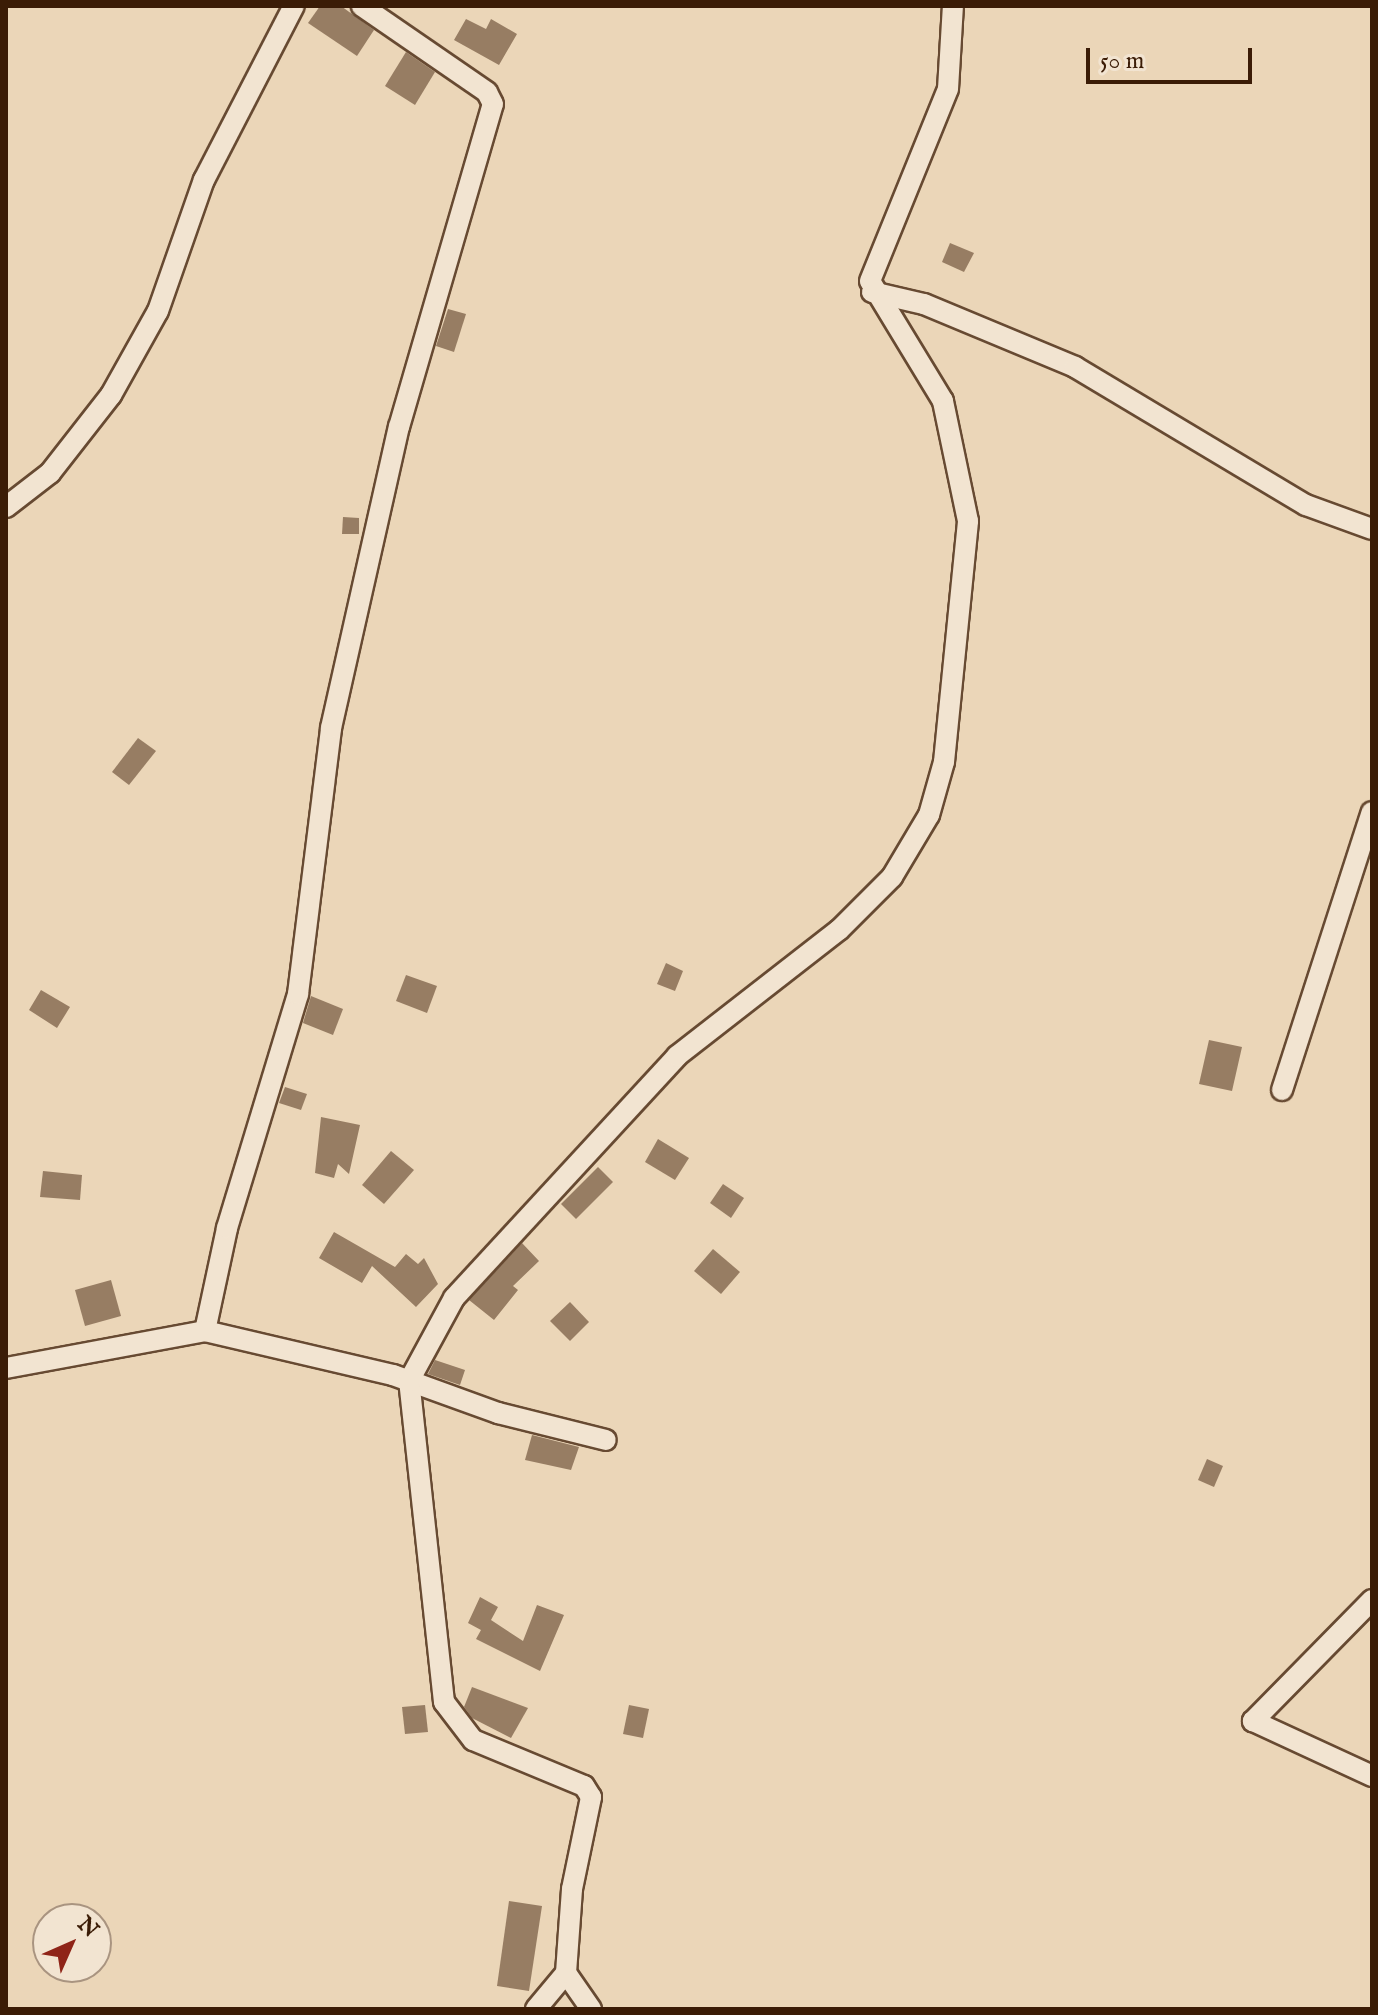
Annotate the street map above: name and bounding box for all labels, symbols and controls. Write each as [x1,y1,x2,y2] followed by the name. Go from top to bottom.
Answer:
[1090,32,1256,82] scale bar
[1100,46,1144,77] text: 50 m
[32,1903,112,1983] north arrow
[71,1911,104,1944] text: N

